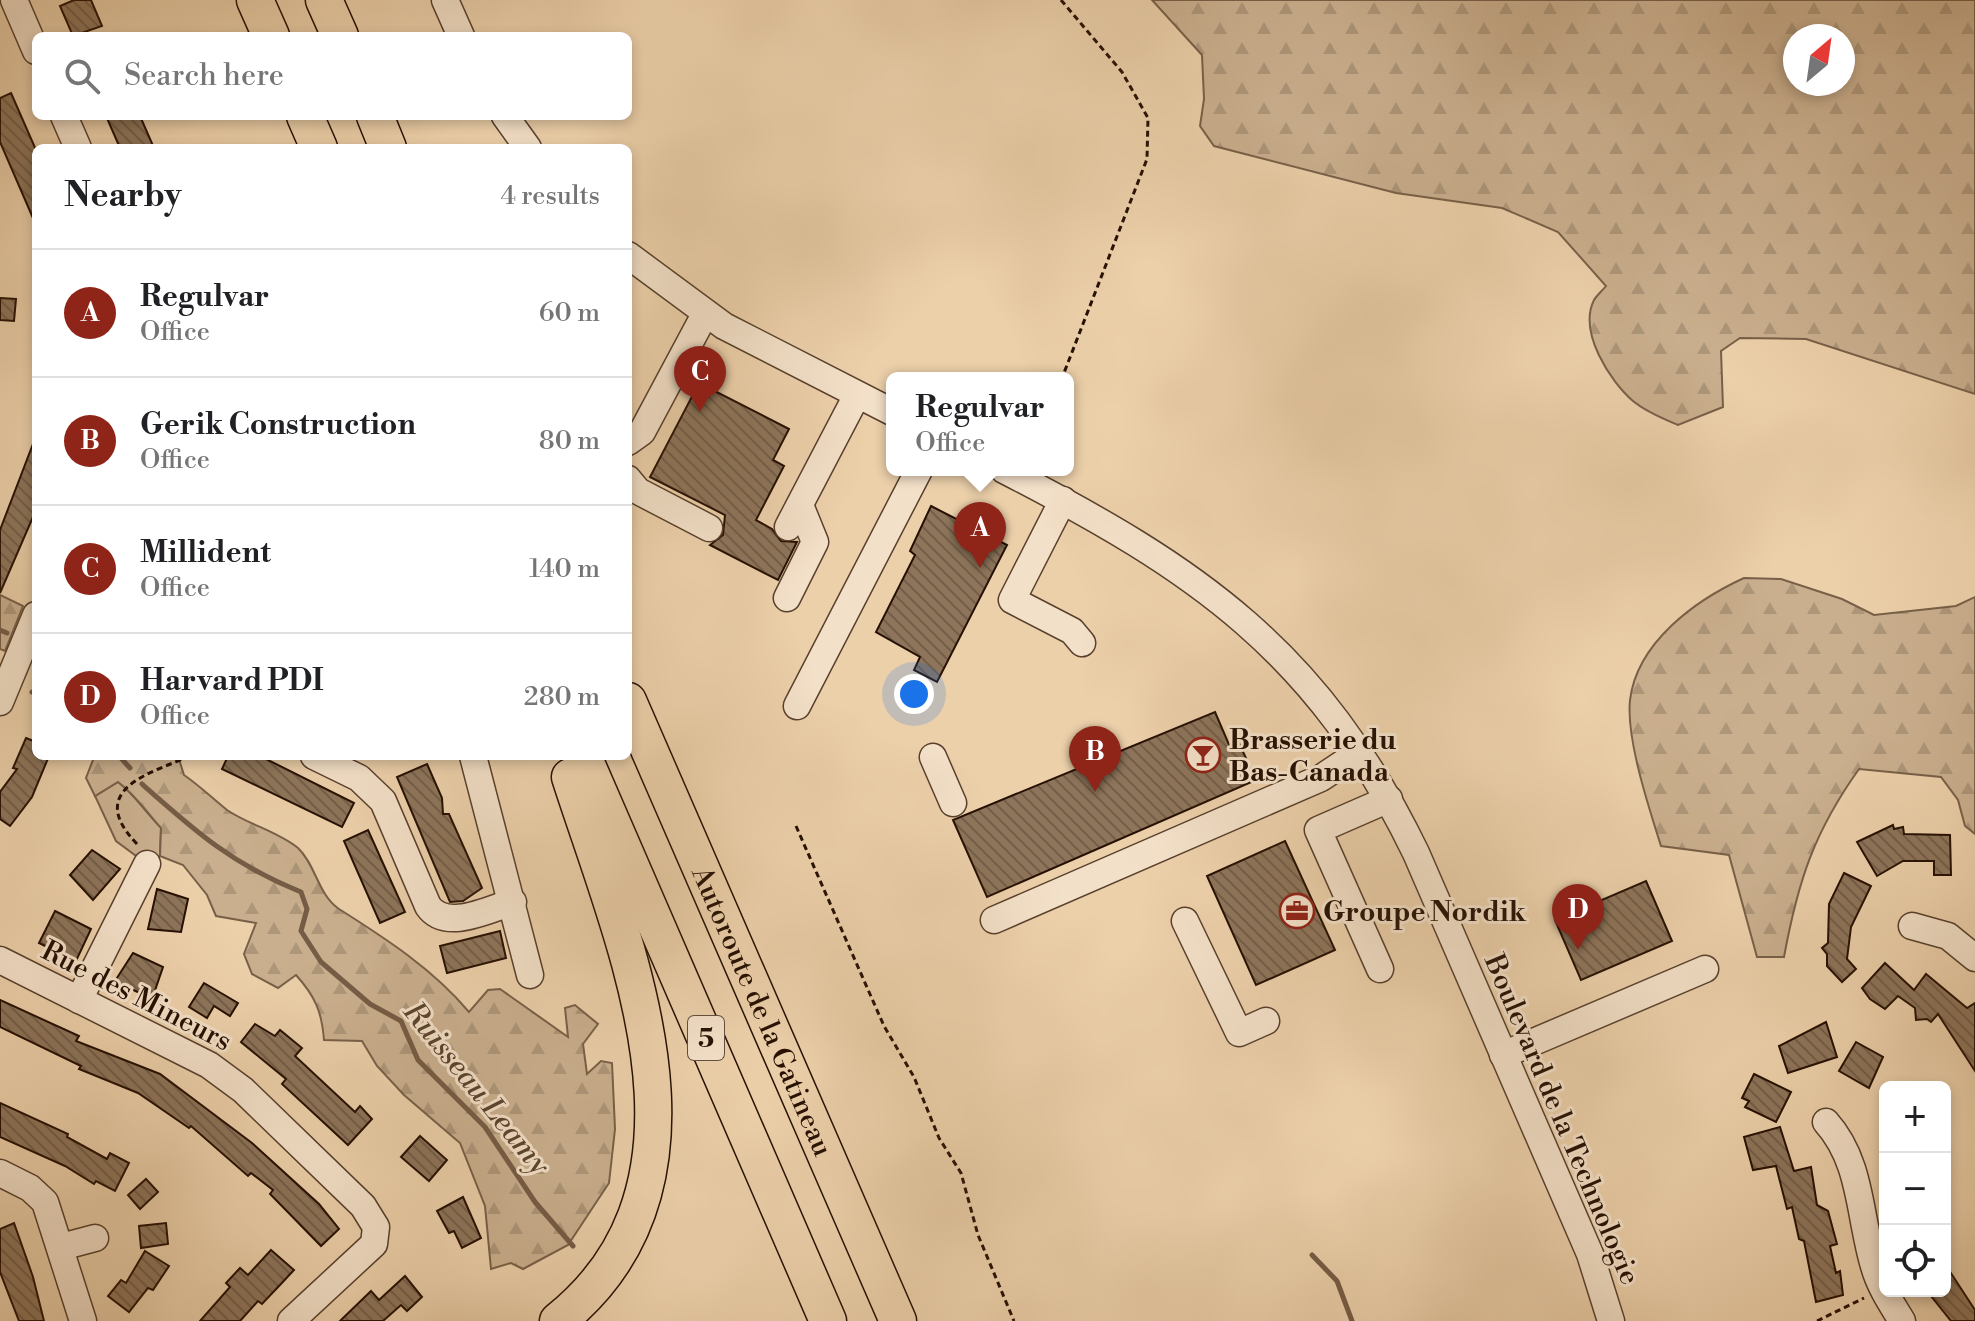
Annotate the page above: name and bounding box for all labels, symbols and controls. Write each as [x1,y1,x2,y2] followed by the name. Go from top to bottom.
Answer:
[1783,24,1855,96] north arrow
[32,32,632,120] search box
[60,54,104,98] icon: search
[124,57,284,95] text: Search here
[64,175,182,217] text: Nearby
[501,180,600,212] text: 4 results
[140,278,269,316] text: Regulvar
[81,297,99,329] text: A
[539,297,600,329] text: 60 m
[140,316,210,348] text: Office
[674,346,726,412] pin: C
[886,372,1074,476] popup
[915,389,1045,427] text: Regulvar
[140,406,416,444] text: Gerik Construction
[80,425,100,457] text: B
[539,425,600,457] text: 80 m
[915,427,985,459] text: Office
[140,444,210,476] text: Office
[954,502,1006,568] pin: A
[140,534,271,572] text: Millident
[81,553,99,585] text: C
[529,553,600,585] text: 140 m
[140,572,210,604] text: Office
[140,662,324,700] text: Harvard PDI
[894,674,934,714] your location
[80,681,100,713] text: D
[524,681,600,713] text: 280 m
[140,700,210,732] text: Office
[1229,723,1396,790] place label: Brasserie du Bas-Canada
[1069,726,1121,792] pin: B
[1184,736,1222,774] bar icon: Brasserie du Bas-Canada
[683,860,840,1162] street label: Autoroute de la Gatineau
[1552,884,1604,950] pin: D
[1278,892,1316,930] office icon: Groupe Nordik
[1323,895,1527,930] place label: Groupe Nordik
[36,933,237,1059] street label: Rue des Mineurs
[1476,948,1647,1290] street label: Boulevard de la Technologie
[394,993,559,1184] water label: Ruisseau Leamy
[688,1016,724,1060] road number: 5
[1879,1081,1951,1297] map controls
[1879,1081,1951,1153] button: +
[1879,1153,1951,1225] button: −
[1879,1225,1951,1297] button: locate

